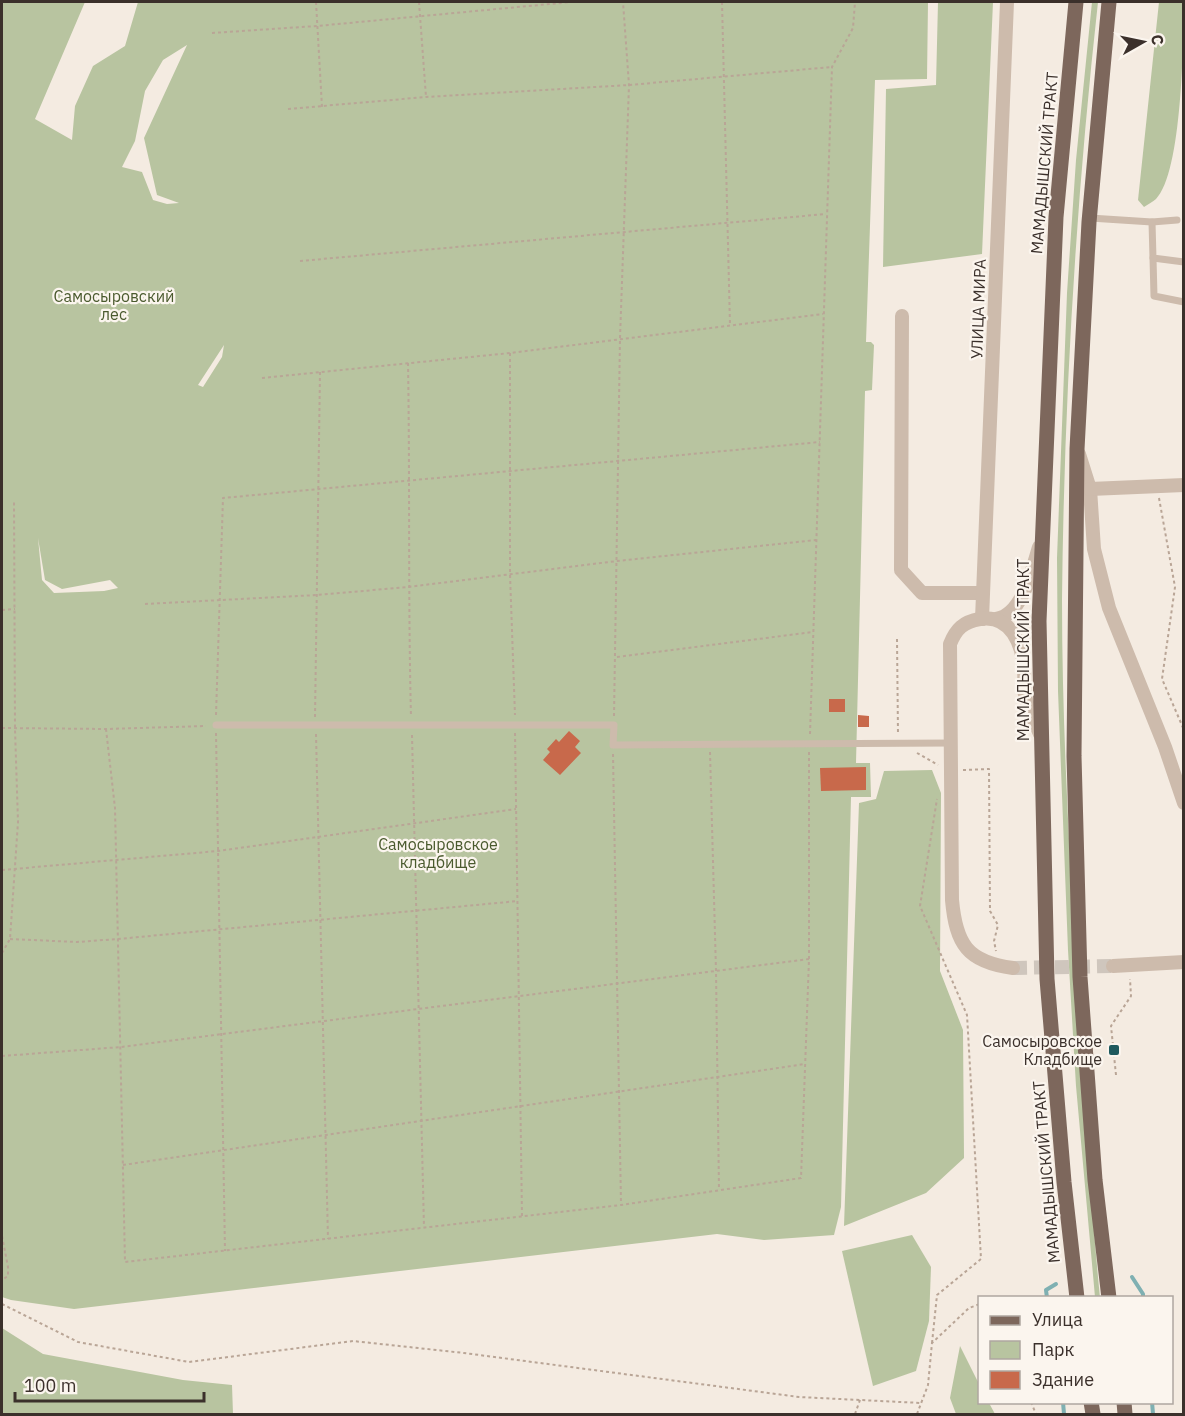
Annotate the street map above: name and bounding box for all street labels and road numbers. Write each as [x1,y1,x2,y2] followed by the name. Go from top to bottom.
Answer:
[1026,71,1062,255] street label: МАМАДЫШСКИЙ ТРАКТ
[966,259,990,359] street label: УЛИЦА МИРА
[1013,559,1033,741] street label: МАМАДЫШСКИЙ ТРАКТ
[1028,1080,1064,1264] street label: МАМАДЫШСКИЙ ТРАКТ

